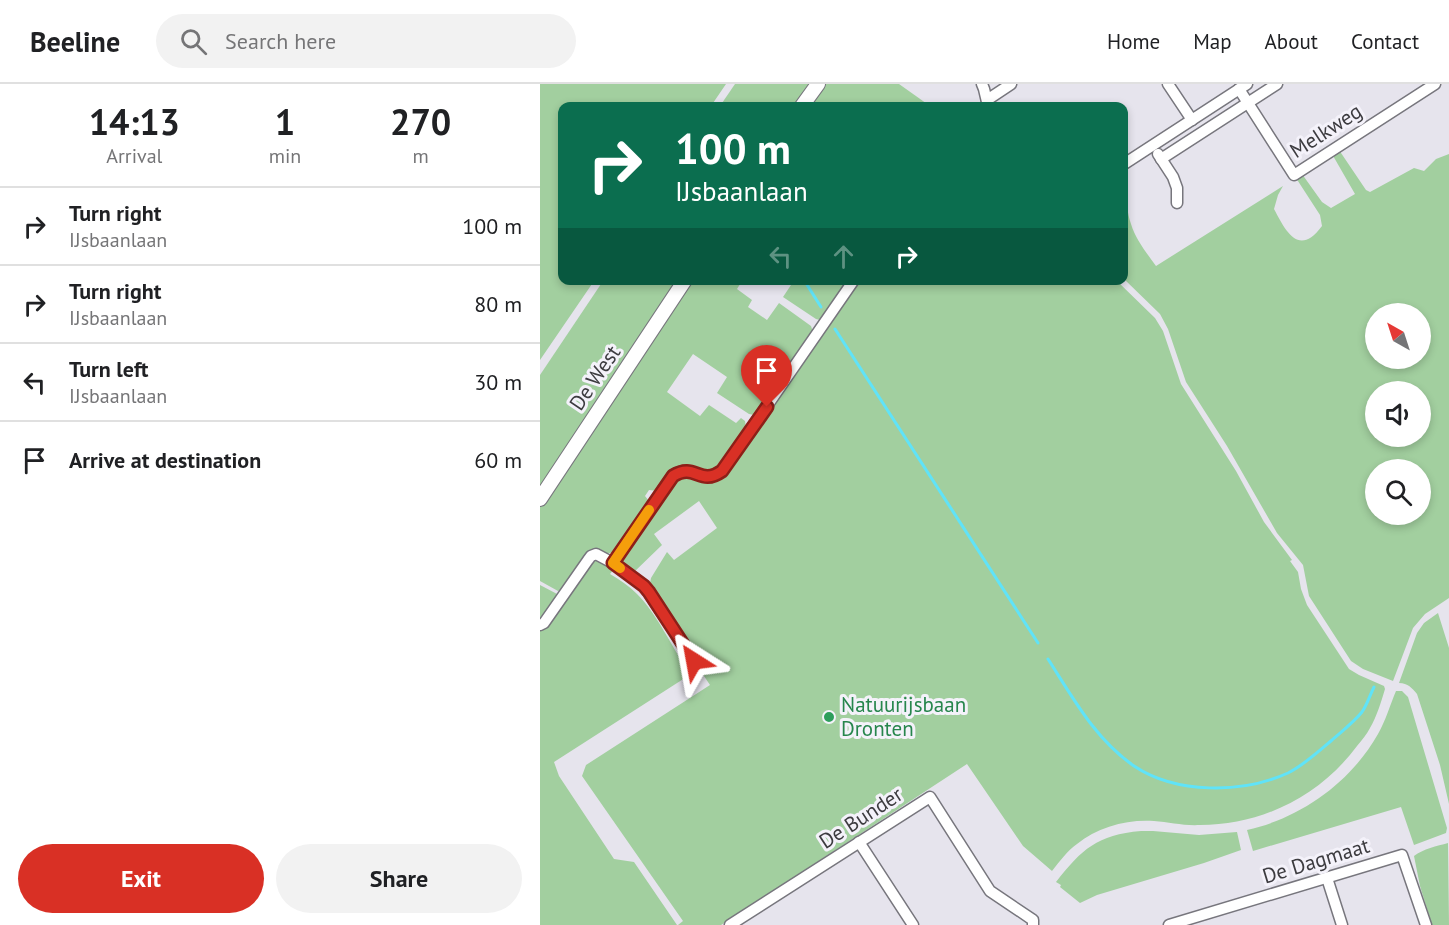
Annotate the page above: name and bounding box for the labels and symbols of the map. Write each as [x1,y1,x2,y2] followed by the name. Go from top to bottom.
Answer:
[1285,97,1367,164] street label: Melkweg
[1365,303,1431,369] north arrow
[563,340,626,415] street label: De West
[741,345,792,407] pin
[662,629,726,693] position arrow
[841,691,966,742] place label: Natuurijsbaan Dronten
[822,710,836,724] marker: Natuurijsbaan Dronten
[814,781,908,855] street label: De Bunder
[1259,831,1373,890] street label: De Dagmaat

